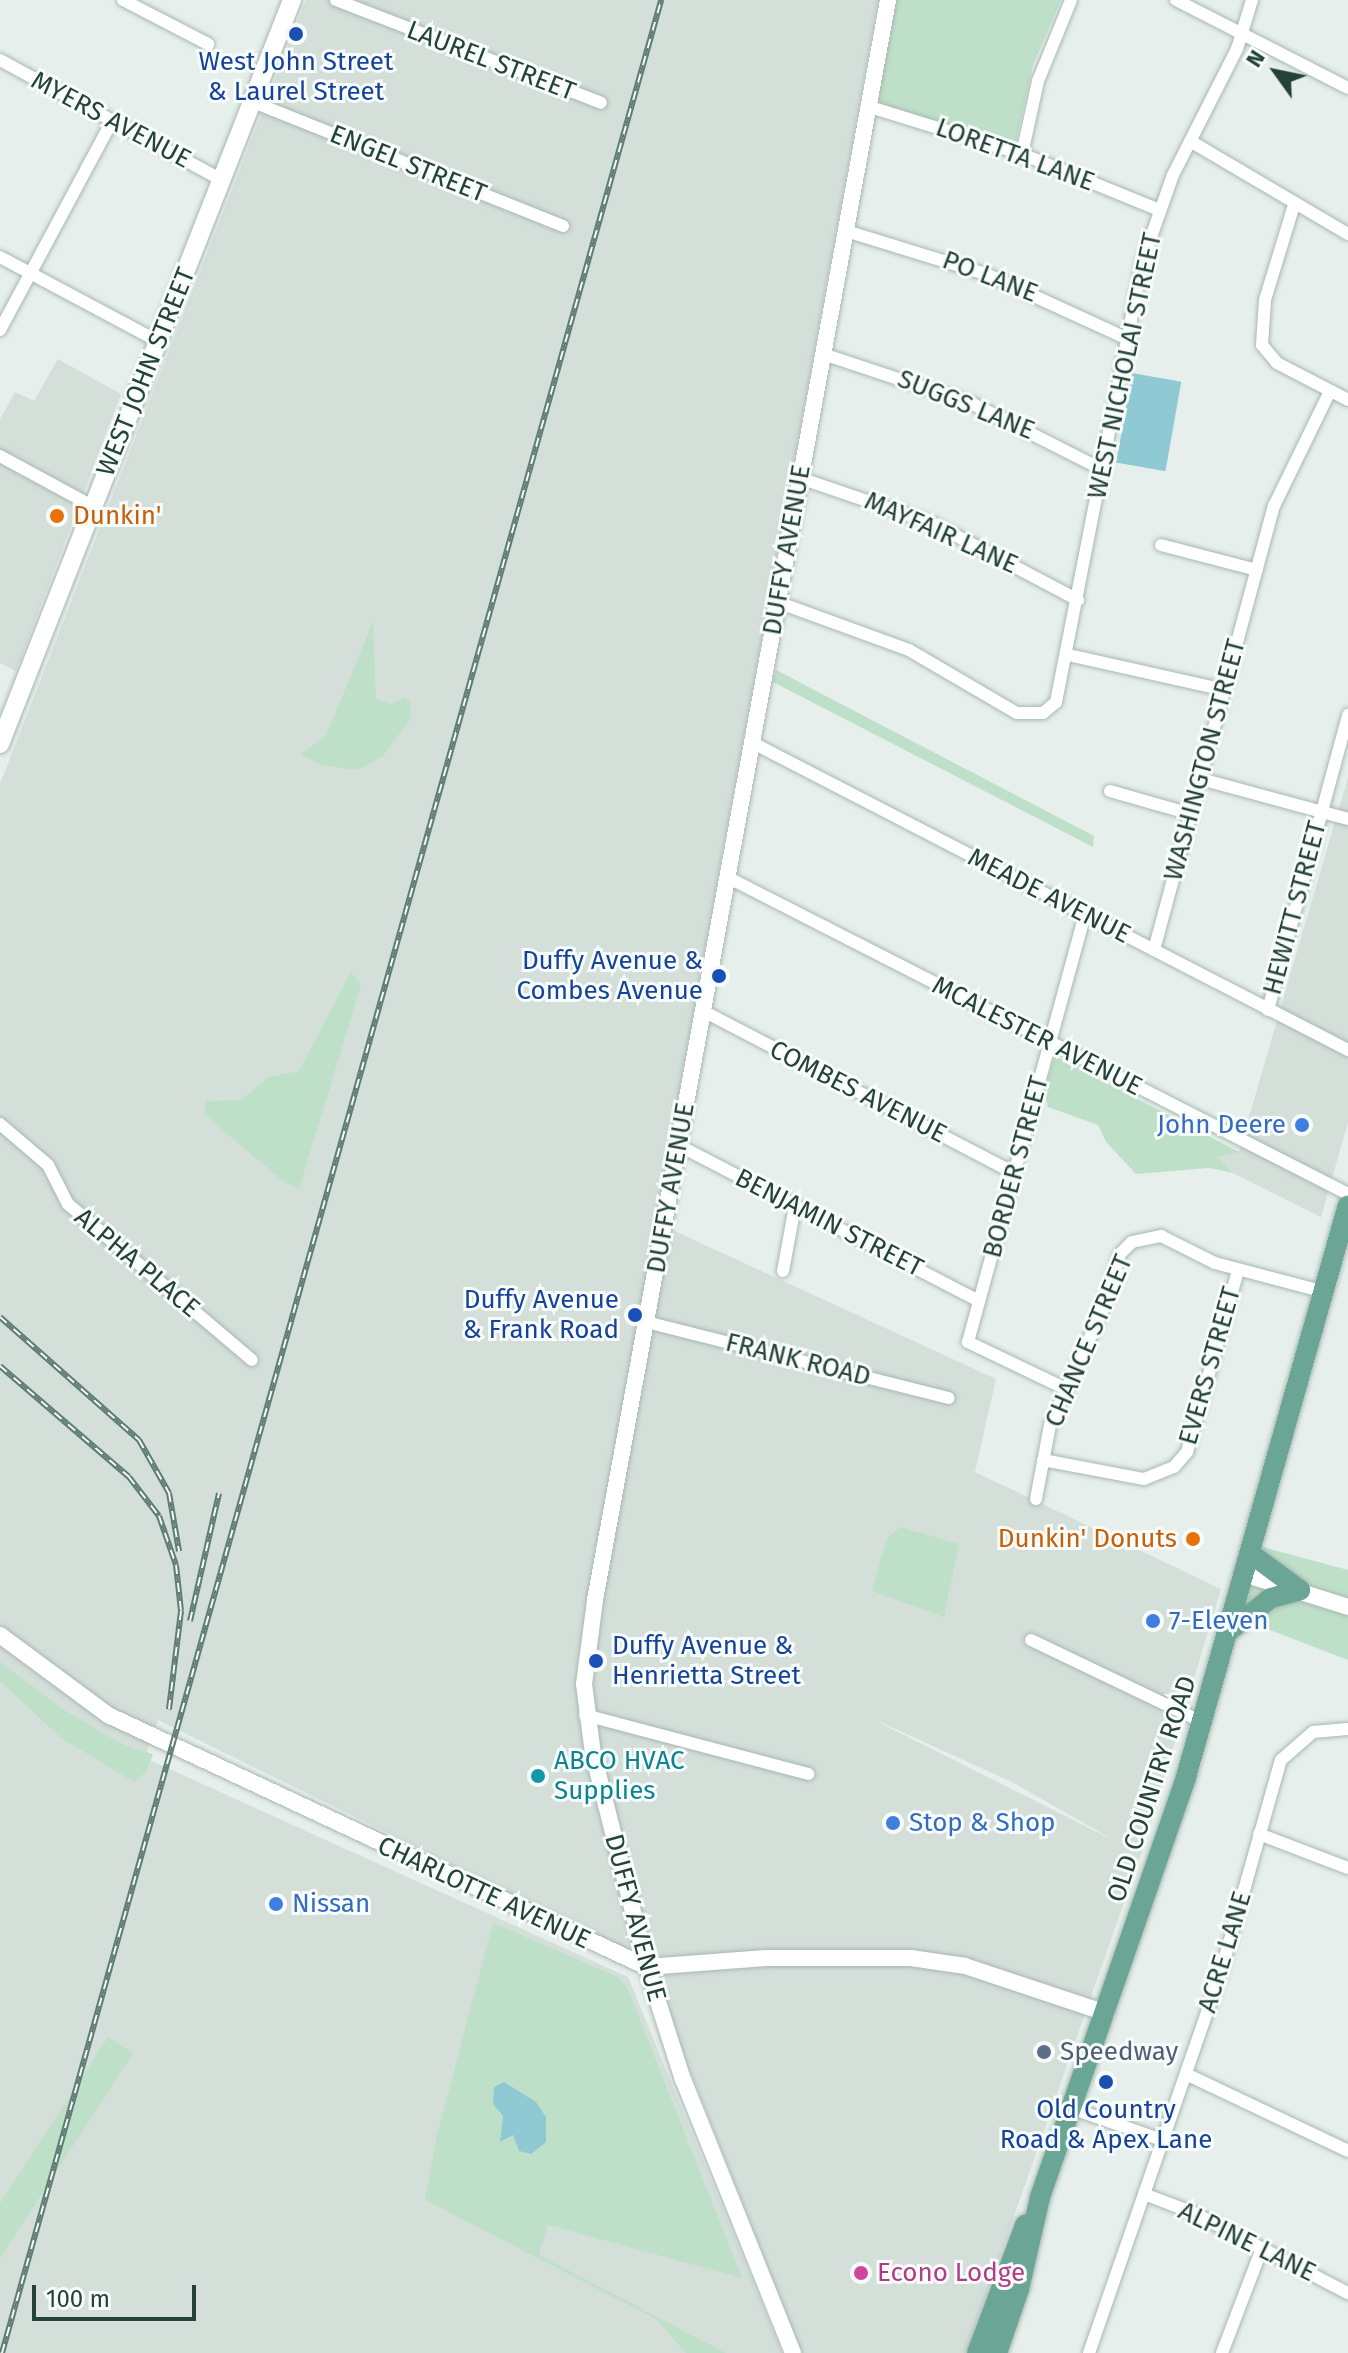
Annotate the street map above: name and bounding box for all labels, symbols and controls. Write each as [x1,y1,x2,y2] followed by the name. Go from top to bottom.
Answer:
[402,14,580,108] street label: LAUREL STREET
[287,25,305,43] marker: West John Street & Laurel Street
[1236,32,1316,112] north arrow
[1240,45,1271,72] text: N
[199,46,393,108] place label: West John Street & Laurel Street
[26,65,196,175] street label: MYERS AVENUE
[932,112,1098,198] street label: LORETTA LANE
[325,118,491,210] street label: ENGEL STREET
[1082,230,1168,502] street label: WEST NICHOLAI STREET
[938,245,1042,309] street label: PO LANE
[90,264,202,480] street label: WEST JOHN STREET
[893,363,1039,447] street label: SUGGS LANE
[757,462,817,638] street label: DUFFY AVENUE
[860,485,1022,581] street label: MAYFAIR LANE
[73,500,161,532] place label: Dunkin'
[48,507,66,525] marker: Dunkin'
[1158,636,1252,884] street label: WASHINGTON STREET
[1257,818,1333,998] street label: HEWITT STREET
[962,842,1136,950] street label: MEADE AVENUE
[517,945,703,1006] place label: Duffy Avenue & Combes Avenue
[710,967,728,985] marker: Duffy Avenue & Combes Avenue
[927,970,1147,1102] street label: MCALESTER AVENUE
[764,1034,952,1150] street label: COMBES AVENUE
[977,1073,1055,1261] street label: BORDER STREET
[641,1100,701,1276] street label: DUFFY AVENUE
[1157,1109,1286,1141] place label: John Deere
[1293,1116,1311,1134] marker: John Deere
[730,1162,928,1284] street label: BENJAMIN STREET
[68,1202,206,1324] street label: ALPHA PLACE
[1039,1250,1139,1432] street label: CHANCE STREET
[1173,1283,1247,1449] street label: EVERS STREET
[463,1284,619,1346] place label: Duffy Avenue & Frank Road
[626,1306,644,1324] marker: Duffy Avenue & Frank Road
[722,1327,874,1393] street label: FRANK ROAD
[998,1523,1177,1555] place label: Dunkin' Donuts
[1184,1530,1202,1548] marker: Dunkin' Donuts
[1169,1605,1268,1637] place label: 7-Eleven
[1144,1612,1162,1630] marker: 7-Eleven
[612,1630,801,1692] place label: Duffy Avenue & Henrietta Street
[587,1652,605,1670] marker: Duffy Avenue & Henrietta Street
[1101,1672,1203,1906] street label: OLD COUNTRY ROAD
[554,1745,685,1806] place label: ABCO HVAC Supplies
[529,1767,547,1785] marker: ABCO HVAC Supplies
[909,1807,1056,1839] place label: Stop & Shop
[884,1814,902,1832] marker: Stop & Shop
[373,1830,595,1956] street label: CHARLOTTE AVENUE
[598,1831,672,2005] street label: DUFFY AVENUE
[292,1888,370,1920] place label: Nissan
[1192,1888,1258,2016] street label: ACRE LANE
[267,1895,285,1913] marker: Nissan
[1060,2036,1178,2068] place label: Speedway
[1035,2043,1053,2061] marker: Speedway
[1097,2073,1115,2091] marker: Old Country Road & Apex Lane
[1000,2094,1212,2156] place label: Old Country Road & Apex Lane
[1173,2195,1321,2289] street label: ALPINE LANE
[877,2257,1025,2289] place label: Econo Lodge
[852,2264,870,2282] marker: Econo Lodge
[36,2269,200,2319] scale bar
[46,2285,110,2313] text: 100 m

